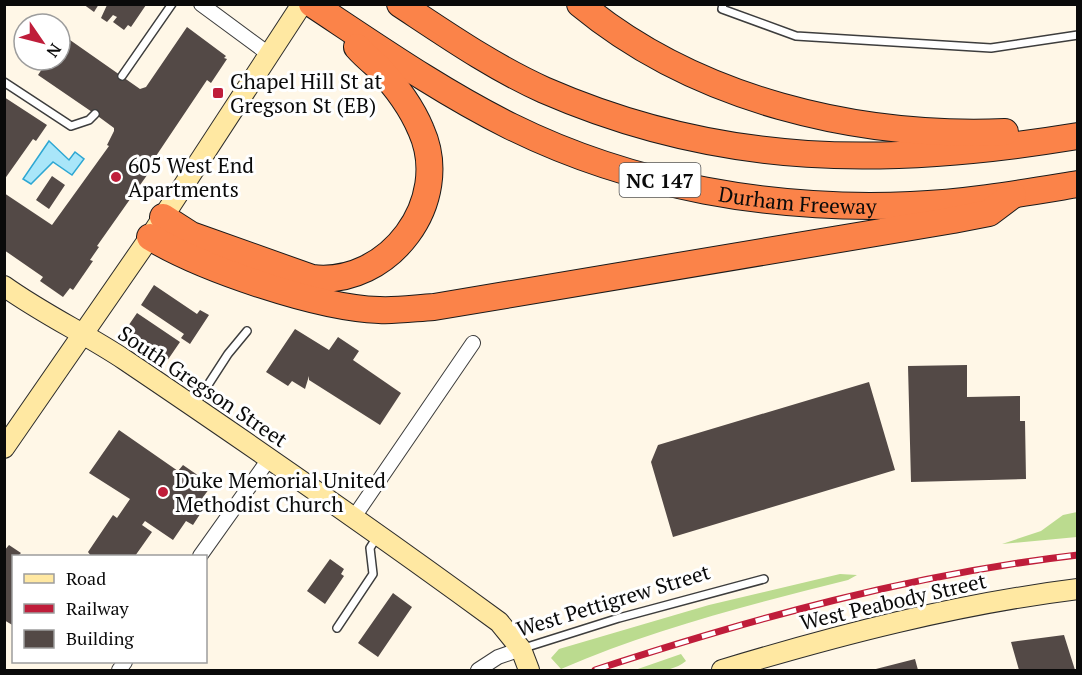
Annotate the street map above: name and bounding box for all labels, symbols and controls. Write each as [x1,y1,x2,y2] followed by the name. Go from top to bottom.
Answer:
[12,12,72,72] north arrow
[42,39,67,62] text: N
[230,67,382,119] place label: Chapel Hill St at Gregson St (EB)
[211,86,225,100] marker: Chapel Hill St at Gregson St (EB)
[128,151,254,203] place label: 605 West End Apartments
[620,163,700,197] road number: NC 147
[109,170,123,184] marker: 605 West End Apartments
[717,179,877,220] street label: Durham Freeway
[113,319,293,453] street label: South Gregson Street
[175,466,386,518] place label: Duke Memorial United Methodist Church
[156,485,170,499] marker: Duke Memorial United Methodist Church
[12,555,207,663] legend
[513,557,713,643] street label: West Pettigrew Street
[66,566,106,590] text: Road
[797,566,989,636] street label: West Peabody Street
[66,596,130,620] text: Railway
[66,626,134,650] text: Building

